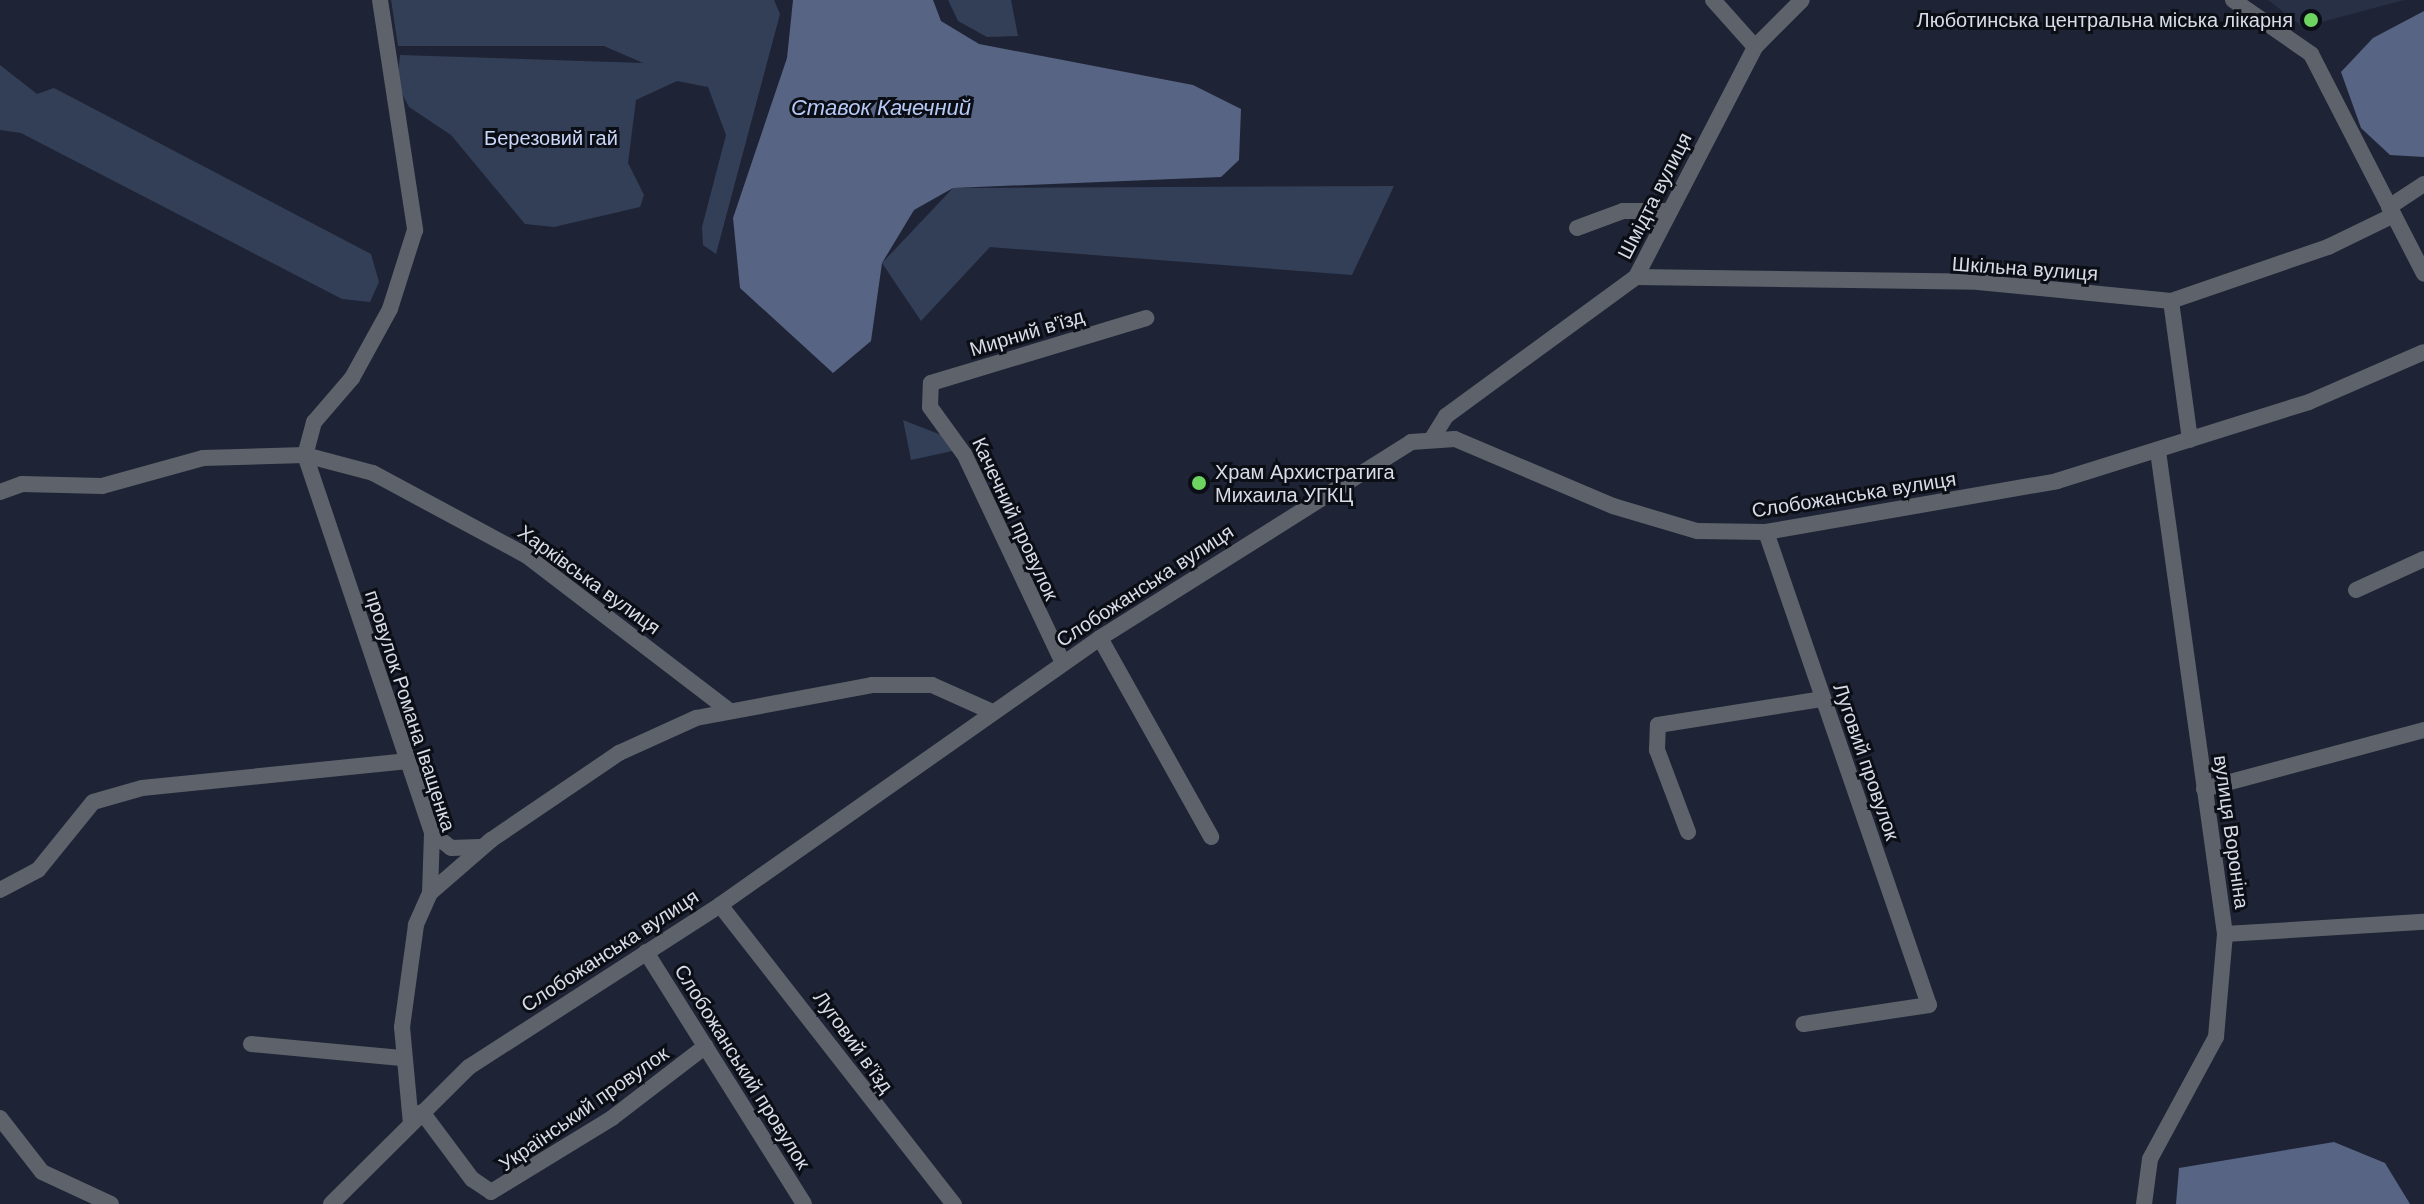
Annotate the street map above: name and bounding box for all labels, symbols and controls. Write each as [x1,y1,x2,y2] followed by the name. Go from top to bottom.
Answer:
[1917,8,2293,32] place label: Люботинська центральна міська лікарня
[2300,9,2322,31] marker: Люботинська центральна міська лікарня
[791,95,971,121] water label: Ставок Качечний
[484,126,618,150] park label: Березовий гай
[1613,129,1697,263] street label: Шмідта вулиця
[1951,252,2099,286] street label: Шкільна вулиця
[967,304,1087,362] street label: Мирний в'їзд
[967,434,1063,604] street label: Качечний провулок
[1215,460,1395,507] place label: Храм Архистратига Михаила УГКЦ
[1750,467,1958,523] street label: Слобожанська вулиця
[1190,474,1208,492] marker: Храм Архистратига Михаила УГКЦ
[513,520,665,640] street label: Харківська вулиця
[1052,520,1238,652] street label: Слобожанська вулиця
[360,587,460,835] street label: провулок Романа Іващенка
[1828,680,1904,844] street label: Луговий провулок
[2208,754,2254,910] street label: вулиця Вороніна
[517,885,703,1017] street label: Слобожанська вулиця
[669,960,815,1174] street label: Слобожанський провулок
[808,986,898,1098] street label: Луговий в'їзд
[495,1042,673,1176] street label: Український провулок

